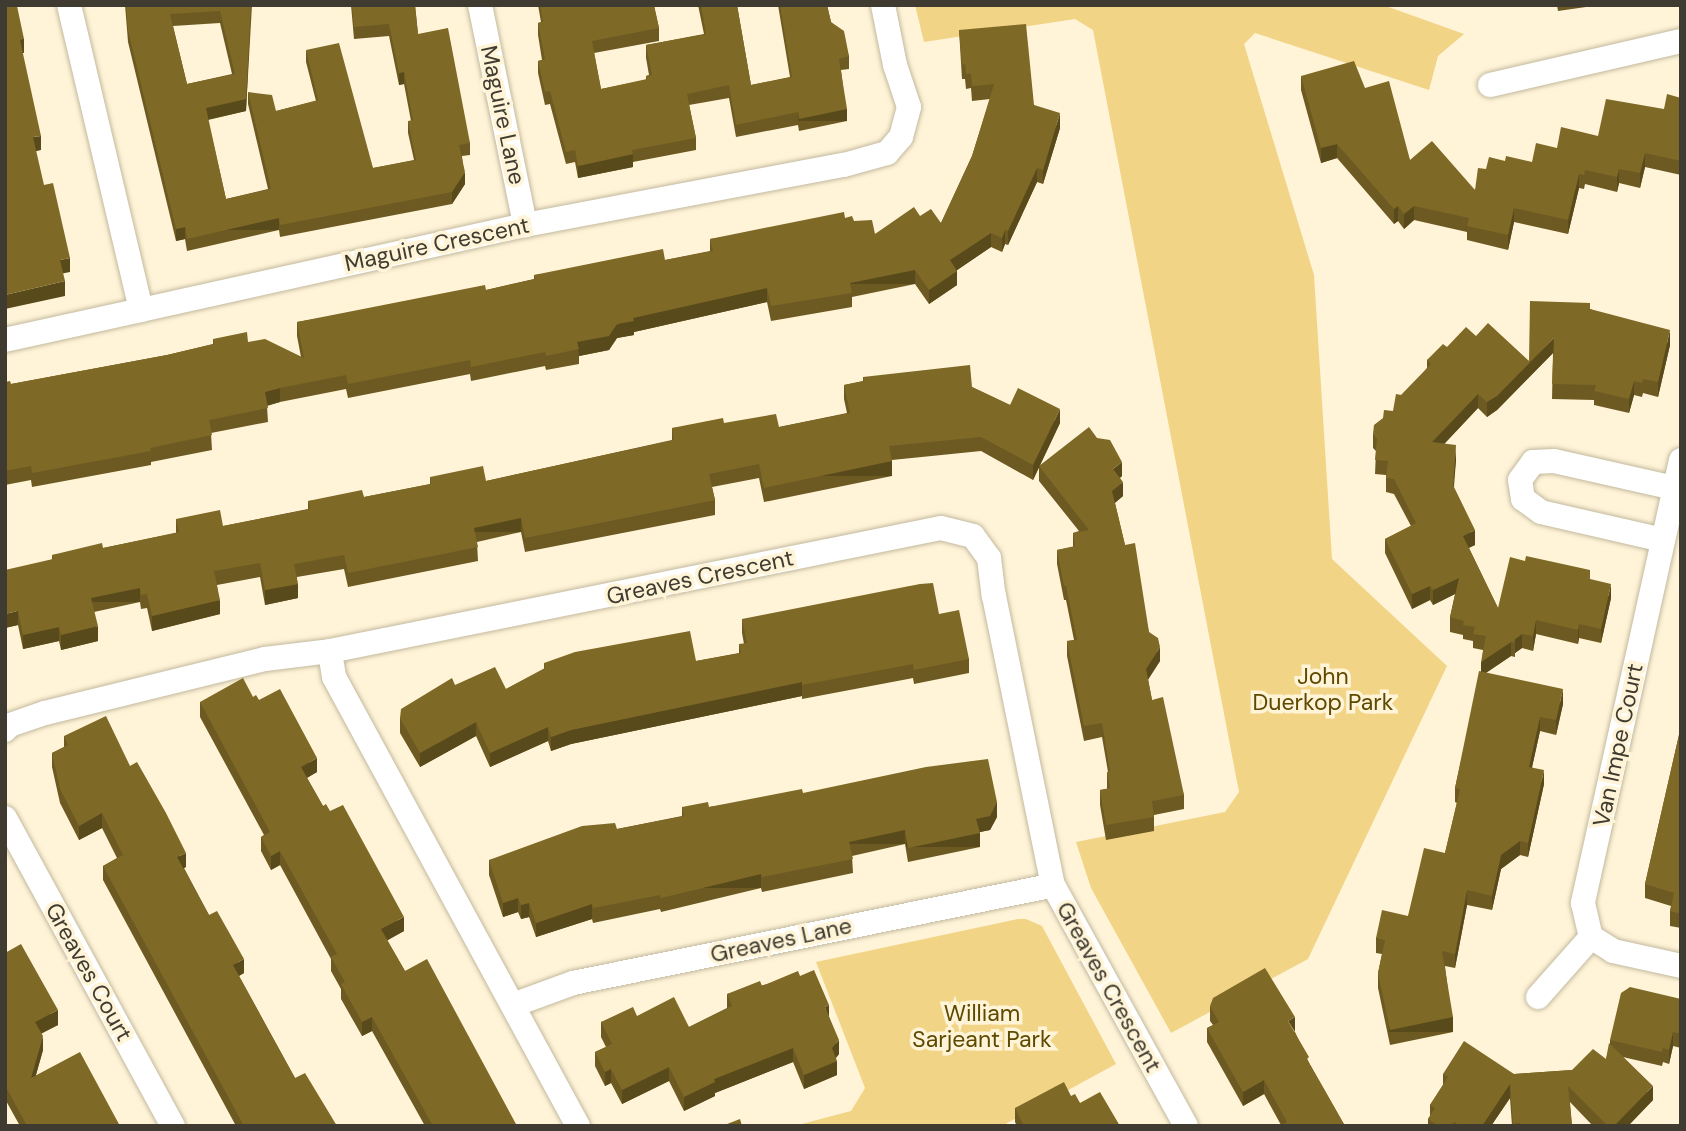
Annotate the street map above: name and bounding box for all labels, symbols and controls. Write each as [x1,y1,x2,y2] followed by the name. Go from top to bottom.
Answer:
[475,43,531,187] street label: Maguire Lane
[342,211,532,277] street label: Maguire Crescent
[604,544,796,610] street label: Greaves Crescent
[1587,661,1649,829] street label: Van Impe Court
[1253,662,1393,716] park label: John Duerkop Park
[1051,897,1167,1077] street label: Greaves Crescent
[40,898,138,1046] street label: Greaves Court
[708,912,854,968] street label: Greaves Lane
[912,999,1052,1053] park label: William Sarjeant Park

